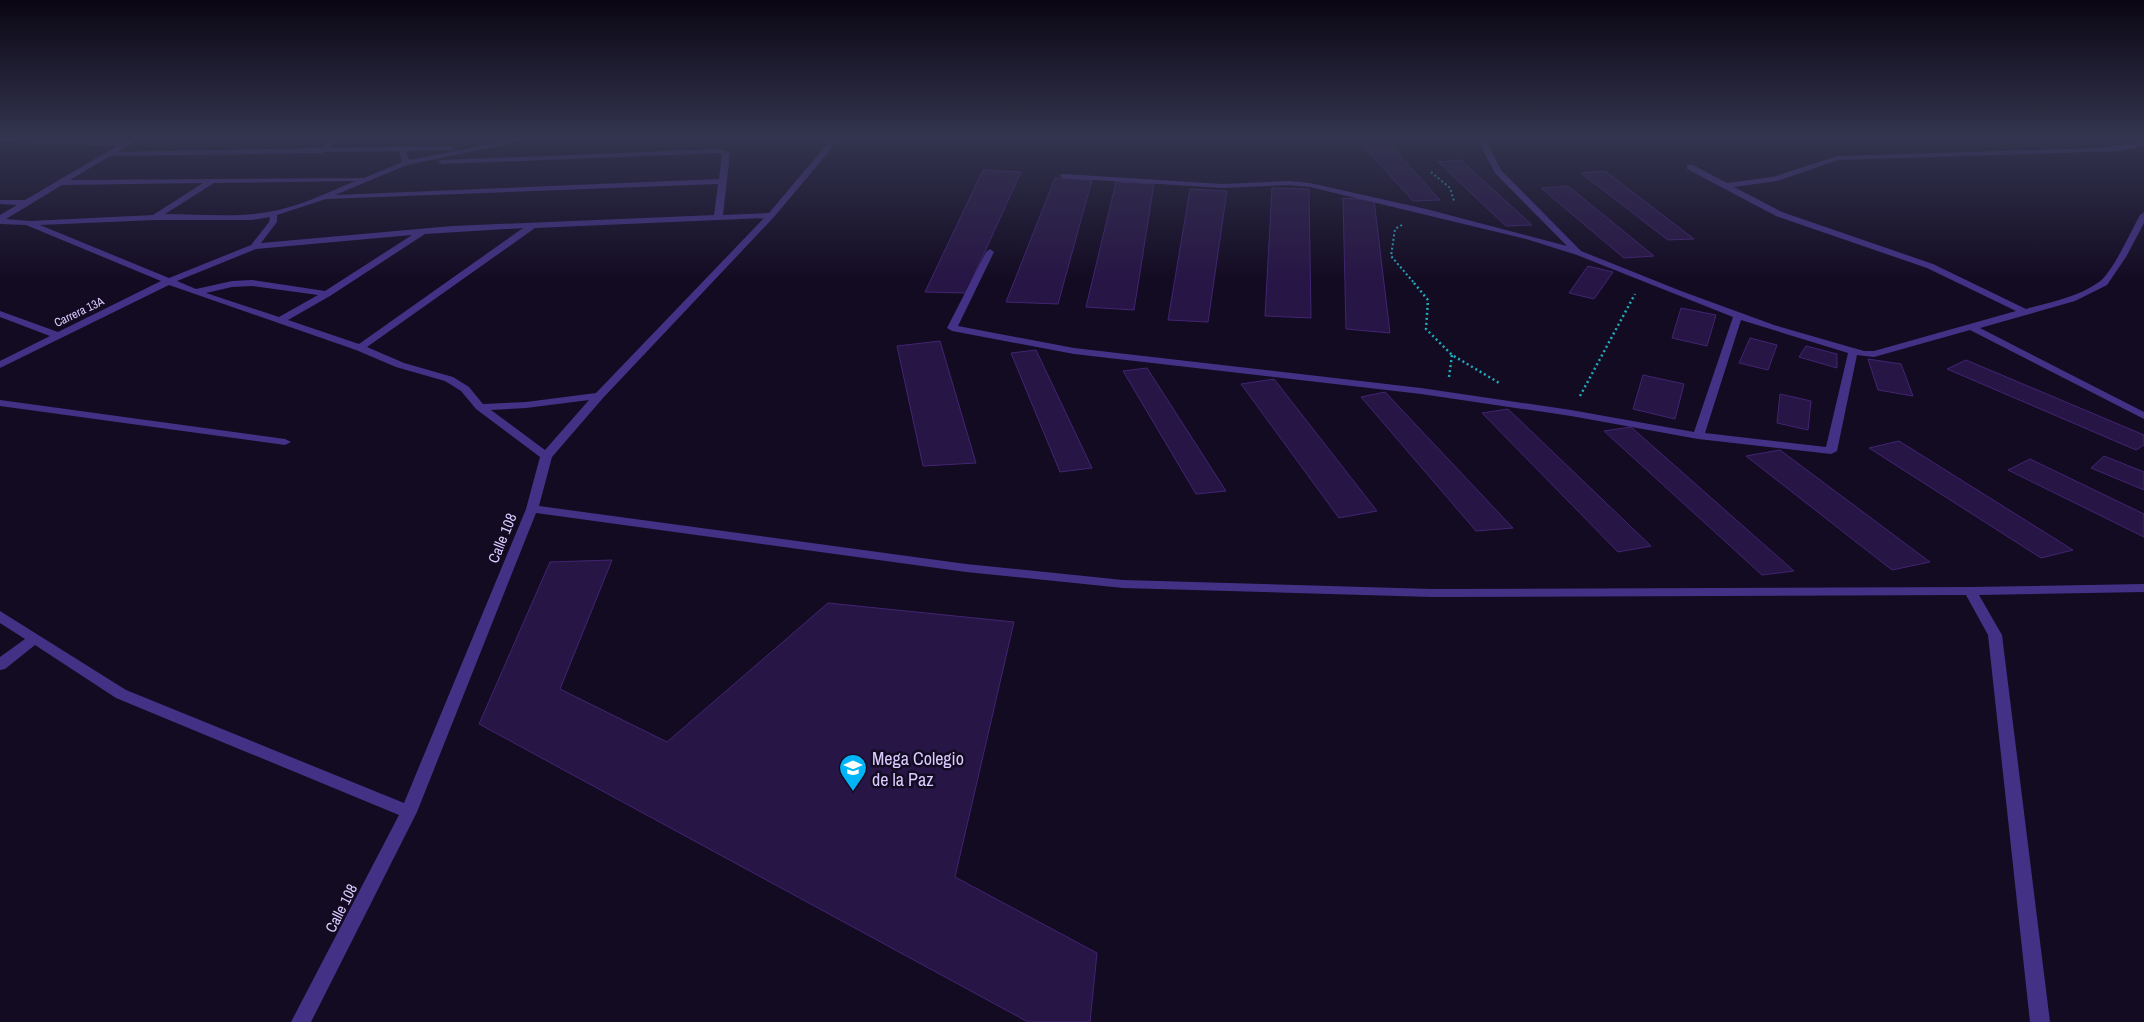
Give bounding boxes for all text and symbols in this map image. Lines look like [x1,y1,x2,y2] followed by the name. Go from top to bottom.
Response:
[51,293,107,331] street label: Carrera 13A
[483,510,522,566] street label: Calle 108
[872,746,964,792] place label: Mega Colegio de la Paz
[838,753,868,792] school or university icon: Mega Colegio de la Paz
[320,880,362,936] street label: Calle 108

